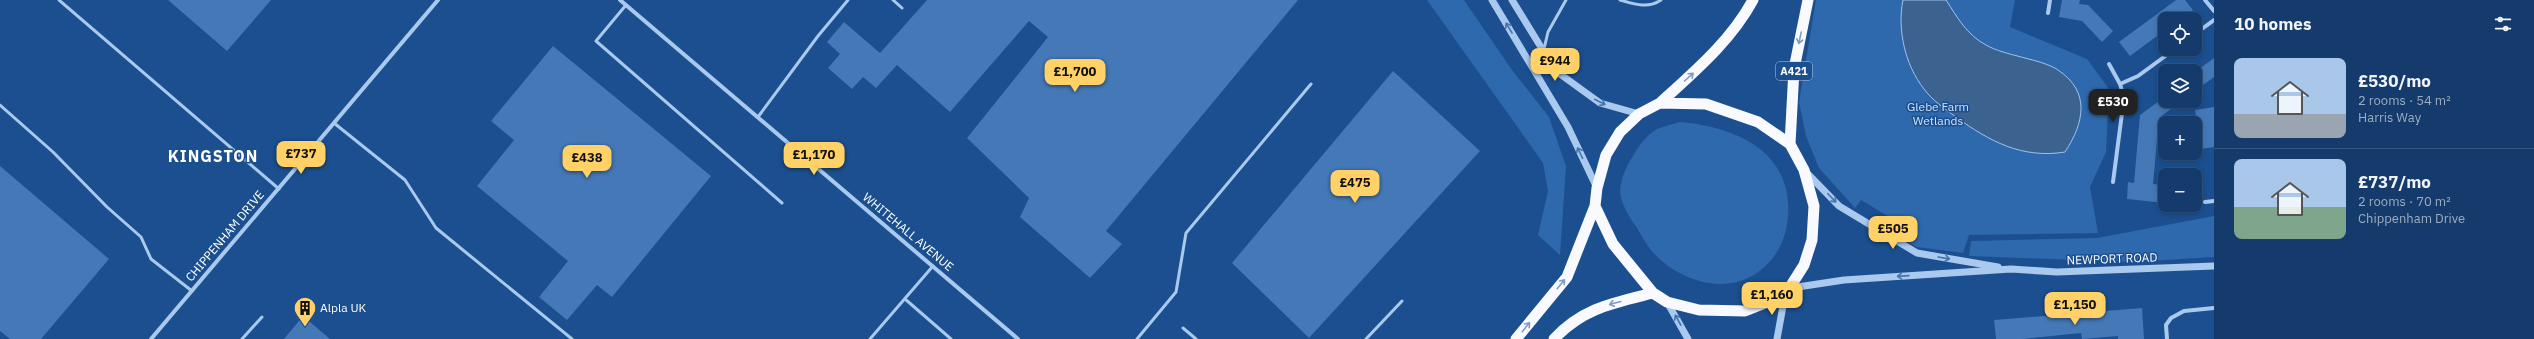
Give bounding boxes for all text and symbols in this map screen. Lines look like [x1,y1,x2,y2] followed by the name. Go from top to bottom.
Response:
[2158,12,2202,212] map controls
[2158,12,2202,56] button: locate
[2234,13,2311,35] text: 10 homes
[2492,13,2514,35] icon: filters
[1504,22,1512,34] one-way arrow
[1796,31,1804,44] one-way arrow
[1531,48,1579,82] pin: £944
[1540,52,1570,69] text: £944
[1042,59,1108,93] pin: £1,700
[1776,62,1812,80] road number: A421
[1054,63,1096,80] text: £1,700
[2158,64,2202,108] button: layers
[2358,70,2431,92] text: £530/mo
[1683,72,1694,81] one-way arrow
[2266,74,2314,122] icon: home
[2089,89,2137,123] pin: £530
[2358,92,2451,109] text: 2 rooms · 54 m²
[2098,93,2128,110] text: £530
[1593,99,1605,106] one-way arrow
[1907,99,1969,128] park label: Glebe Farm Wetlands
[2358,109,2421,126] text: Harris Way
[2158,116,2202,160] button: +
[277,141,325,175] pin: £737
[781,142,847,176] pin: £1,170
[286,145,316,162] text: £737
[563,145,611,179] pin: £438
[168,146,258,166] district label: KINGSTON
[793,146,835,163] text: £1,170
[1576,147,1583,159] one-way arrow
[572,149,602,166] text: £438
[2158,168,2202,212] button: −
[1331,170,1379,204] pin: £475
[2358,171,2431,193] text: £737/mo
[1340,174,1370,191] text: £475
[2266,175,2314,223] icon: home
[182,187,267,284] street label: CHIPPENHAM DRIVE
[860,189,957,274] street label: WHITEHALL AVENUE
[1827,193,1836,203] one-way arrow
[2358,193,2451,210] text: 2 rooms · 70 m²
[2358,210,2465,227] text: Chippenham Drive
[1869,216,1917,250] pin: £505
[1878,220,1908,237] text: £505
[2066,249,2158,268] street label: NEWPORT ROAD
[1938,254,1951,262] one-way arrow
[1897,273,1910,280] one-way arrow
[1557,279,1565,290] one-way arrow
[1739,282,1805,316] pin: £1,160
[1751,286,1793,303] text: £1,160
[2042,292,2108,326] pin: £1,150
[292,295,318,328] building icon: Alpla UK
[2054,296,2096,313] text: £1,150
[1609,299,1622,307] one-way arrow
[320,300,367,315] place label: Alpla UK
[1673,314,1681,326] one-way arrow
[1522,321,1531,332] one-way arrow

